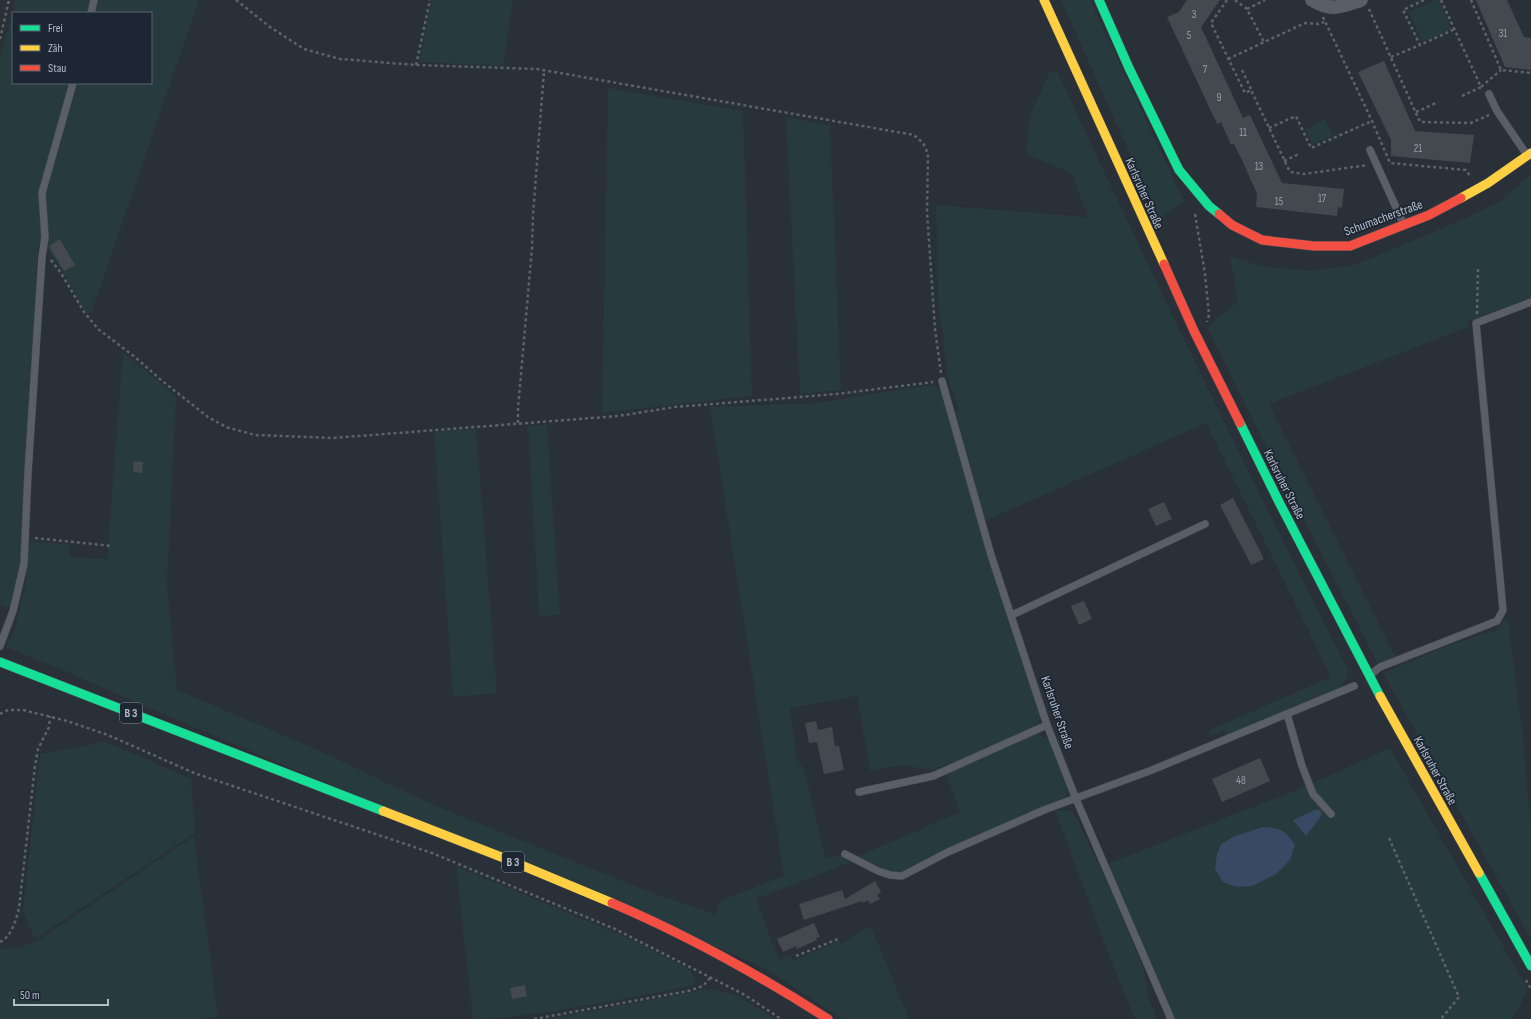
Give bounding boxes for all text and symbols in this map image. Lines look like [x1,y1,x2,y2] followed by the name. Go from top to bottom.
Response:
[1192,8,1197,21] house number: 3
[12,12,152,84] legend
[48,21,63,36] text: Frei
[1499,27,1507,40] house number: 31
[1187,29,1191,42] house number: 5
[48,41,63,56] text: Zäh
[48,61,66,76] text: Stau
[1203,63,1208,76] house number: 7
[1217,91,1222,104] house number: 9
[1239,126,1247,139] house number: 11
[1414,142,1422,155] house number: 21
[1121,155,1167,231] street label: Karlsruher Straße
[1255,160,1264,173] house number: 13
[1318,192,1327,205] house number: 17
[1275,195,1283,208] house number: 15
[1342,196,1425,240] street label: Schumacherstraße
[1260,447,1309,522] street label: Karlsruher Straße
[1037,674,1077,751] street label: Karlsruher Straße
[120,703,142,723] road number: B 3
[1410,733,1461,808] street label: Karlsruher Straße
[1236,774,1246,787] house number: 48
[502,852,524,872] road number: B 3
[14,981,108,1007] scale bar
[20,988,40,1003] text: 50 m

